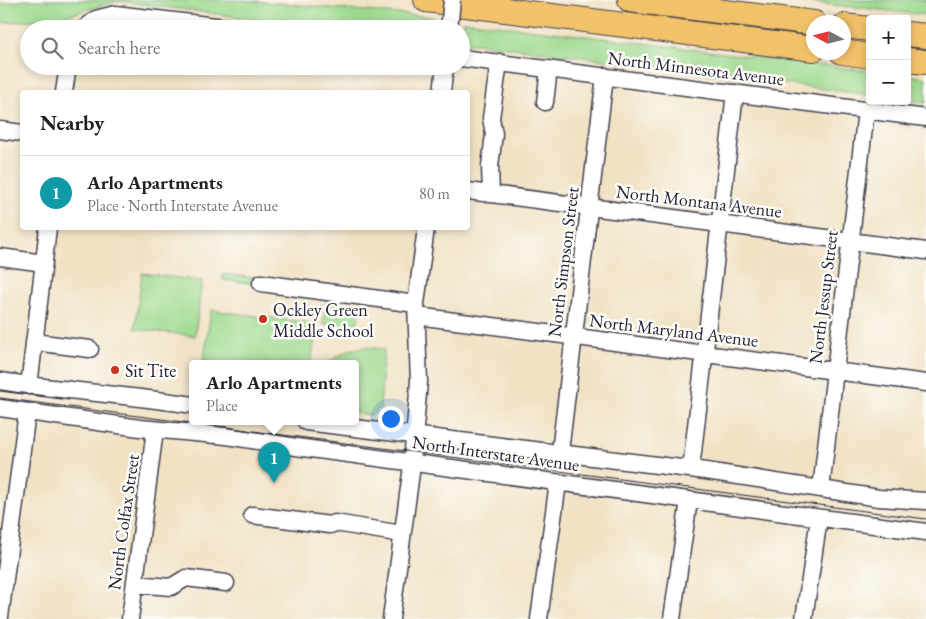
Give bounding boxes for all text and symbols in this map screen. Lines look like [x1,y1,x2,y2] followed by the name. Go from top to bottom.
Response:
[806,15,851,60] north arrow
[866,15,911,105] map controls
[866,15,911,60] button: +
[20,20,470,75] search box
[38,34,66,62] icon: search
[78,35,160,60] text: Search here
[607,46,785,90] street label: North Minnesota Avenue
[866,60,911,105] button: −
[40,109,104,136] text: Nearby
[87,170,223,195] text: Arlo Apartments
[615,179,783,223] street label: North Montana Avenue
[52,183,60,204] text: 1
[419,183,450,204] text: 80 m
[542,185,584,338] street label: North Simpson Street
[87,195,278,216] text: Place · North Interstate Avenue
[803,229,843,365] street label: North Jessup Street
[273,298,374,342] place label: Ockley Green Middle School
[588,308,760,352] street label: North Maryland Avenue
[257,313,269,325] marker: Ockley Green Middle School
[125,359,176,382] place label: Sit Tite
[189,360,359,425] popup
[109,364,121,376] marker: Sit Tite
[206,370,342,395] text: Arlo Apartments
[206,395,238,416] text: Place
[378,406,404,432] your location
[411,430,581,476] street label: North Interstate Avenue
[258,442,290,483] pin: 1
[102,452,144,591] street label: North Colfax Street

